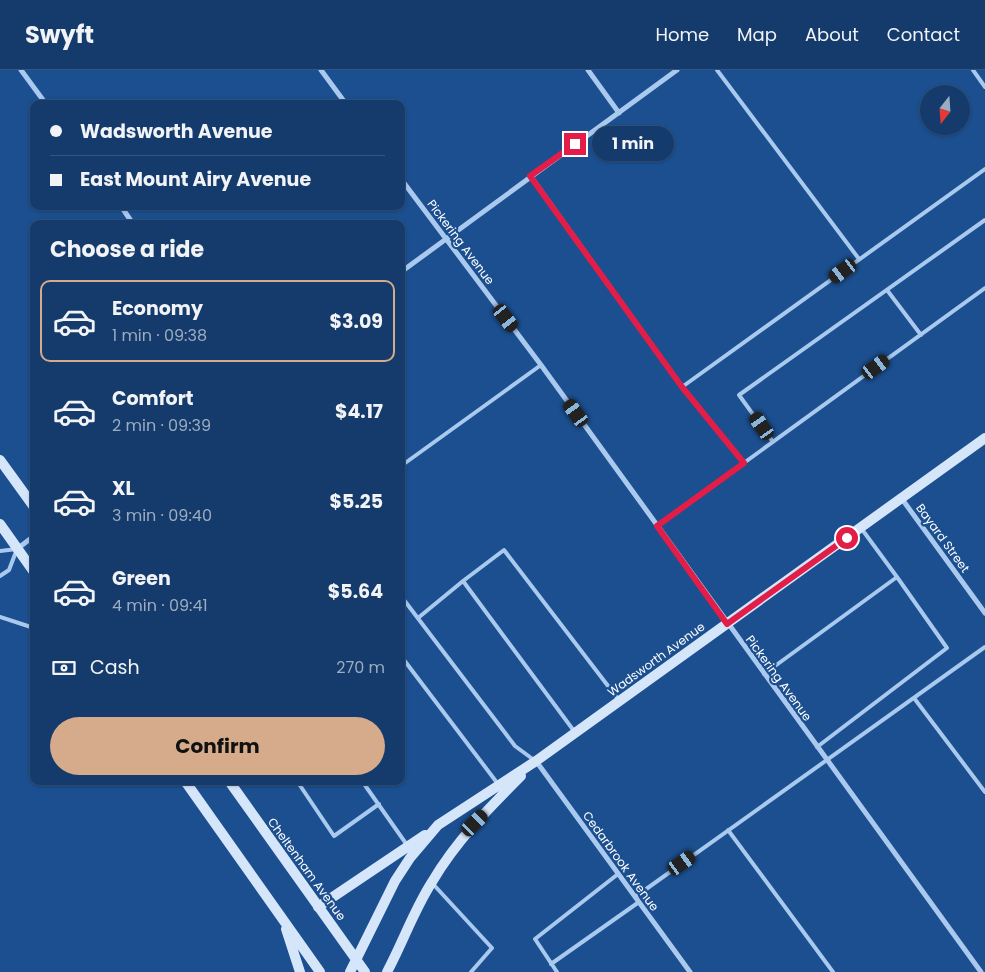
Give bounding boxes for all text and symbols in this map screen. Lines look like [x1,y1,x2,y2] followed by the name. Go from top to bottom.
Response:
[25,18,94,51] text: Swyft
[655,22,709,47] text: Home
[737,22,777,47] text: Map
[805,22,859,47] text: About
[887,22,960,47] text: Contact
[920,85,970,135] north arrow
[920,85,970,135] map controls
[80,118,273,145] text: Wadsworth Avenue
[592,126,675,162] callout: 1 min
[612,132,654,155] text: 1 min
[564,133,586,155] route end
[80,166,311,193] text: East Mount Airy Avenue
[423,196,499,288] street label: Pickering Avenue
[50,234,204,265] text: Choose a ride
[826,256,859,286] car
[112,295,203,322] text: Economy
[52,299,97,344] icon: car
[490,302,521,334] car
[330,308,383,335] text: $3.09
[112,324,207,347] text: 1 min · 09:38
[859,352,892,382] car
[112,385,194,412] text: Comfort
[52,389,97,434] icon: car
[561,396,590,430] car
[335,398,383,425] text: $4.17
[747,409,776,443] car
[112,414,211,437] text: 2 min · 09:39
[112,475,135,502] text: XL
[52,479,97,524] icon: car
[330,488,383,515] text: $5.25
[912,500,974,576] street label: Bayard Street
[112,504,212,527] text: 3 min · 09:40
[836,527,858,549] route start
[112,565,171,592] text: Green
[52,569,97,614] icon: car
[328,578,383,605] text: $5.64
[112,594,208,617] text: 4 min · 09:41
[604,618,708,700] street label: Wadsworth Avenue
[742,632,816,724] street label: Pickering Avenue
[50,654,78,682] icon: cash
[90,654,140,681] text: Cash
[336,656,385,679] text: 270 m
[50,717,385,775] button: Confirm
[459,807,490,839] car
[579,808,663,914] street label: Cedarbrook Avenue
[264,814,350,924] street label: Cheltenham Avenue
[665,848,698,878] car

